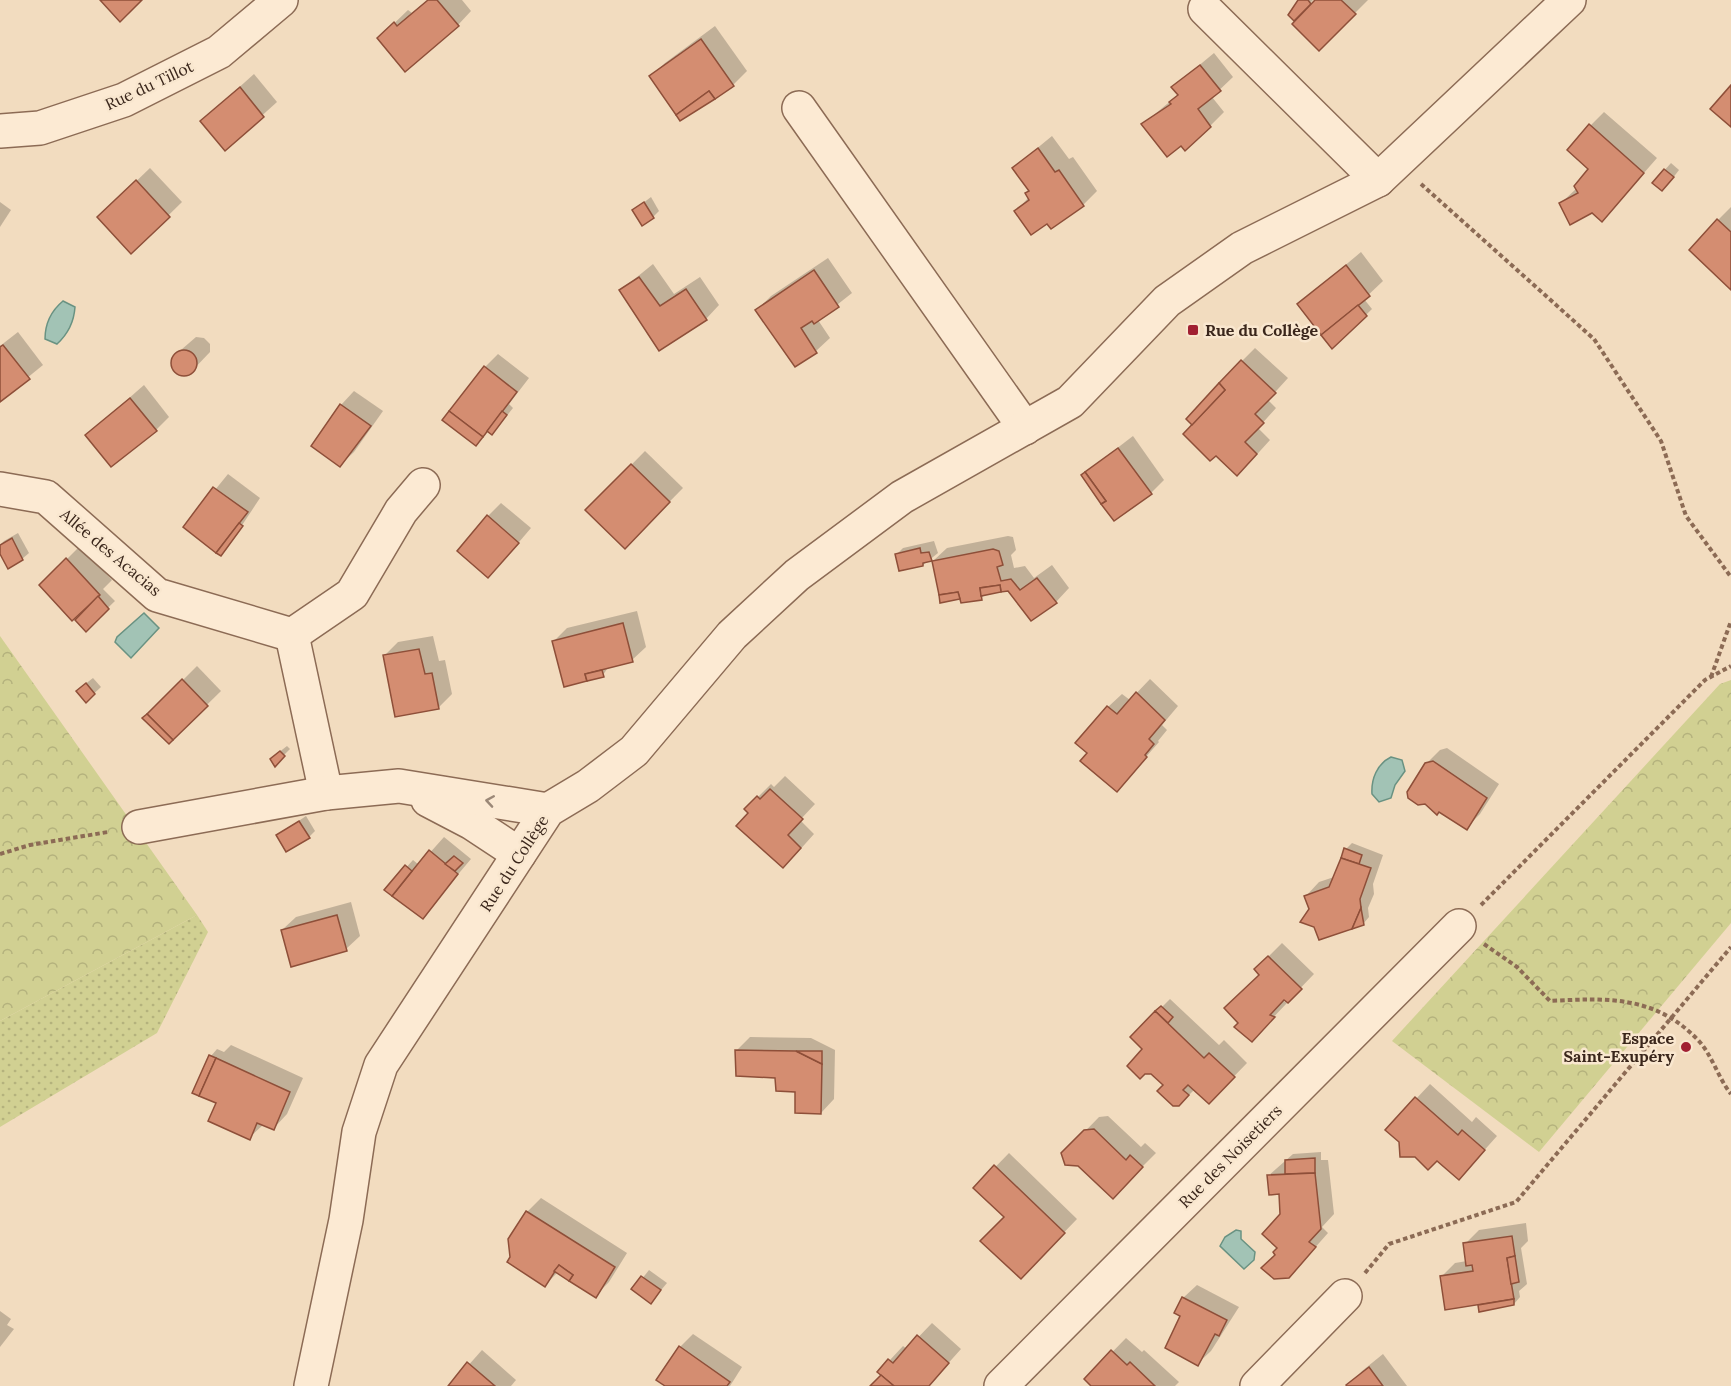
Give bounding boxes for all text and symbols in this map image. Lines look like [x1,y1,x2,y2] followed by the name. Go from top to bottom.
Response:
[102,56,197,114] street label: Rue du Tillot
[1205,320,1319,340] place label: Rue du Collège
[1186,323,1200,337] marker: Rue du Collège
[56,503,165,600] street label: Allée des Acacias
[485,795,494,807] one-way arrow
[475,811,553,915] street label: Rue du Collège
[1563,1028,1674,1066] place label: Espace Saint-Exupéry
[1679,1040,1693,1054] marker: Espace Saint-Exupéry
[1174,1100,1286,1212] street label: Rue des Noisetiers

